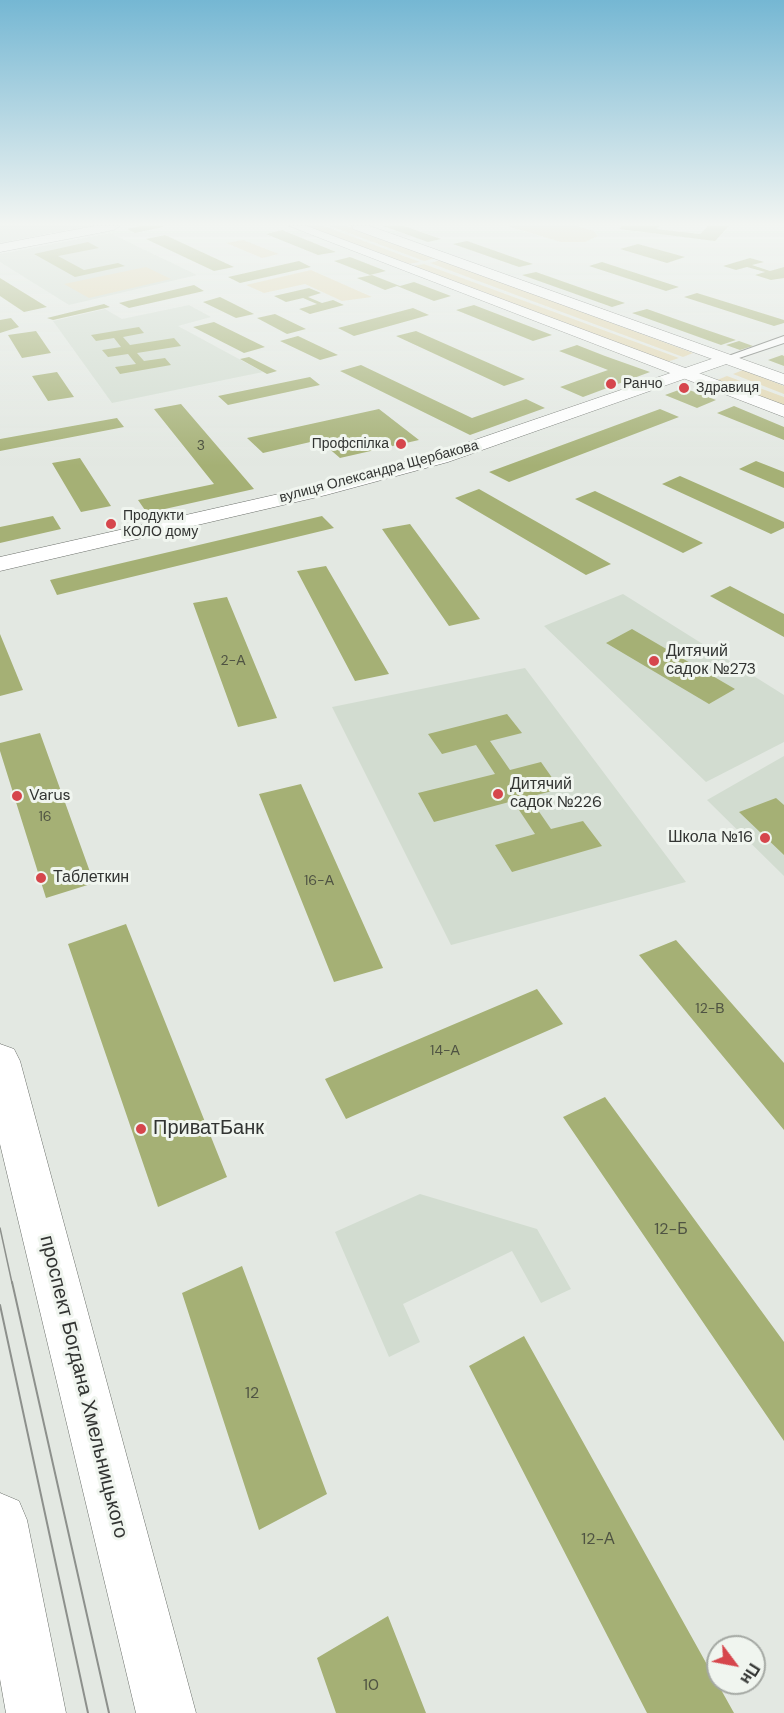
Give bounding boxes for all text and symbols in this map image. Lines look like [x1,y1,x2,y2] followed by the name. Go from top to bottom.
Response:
[623,376,662,392] place label: Ранчо
[604,377,618,391] marker: Ранчо
[696,380,759,396] place label: Здравиця
[677,381,691,395] marker: Здравиця
[312,436,389,452] place label: Профспілка
[278,437,480,507] street label: вулиця Олександра Щербакова
[394,437,408,451] marker: Профспілка
[197,438,205,454] house number: 3
[123,508,198,540] place label: Продукти КОЛО дому
[104,517,118,531] marker: Продукти КОЛО дому
[666,642,756,680] place label: Дитячий садок №273
[221,653,245,669] house number: 2-А
[647,654,661,668] marker: Дитячий садок №273
[510,775,602,813] place label: Дитячий садок №226
[29,786,71,806] place label: Varus
[491,787,505,801] marker: Дитячий садок №226
[10,789,24,803] marker: Varus
[38,809,52,825] house number: 16
[668,828,753,848] place label: Школа №16
[758,831,772,845] marker: Школа №16
[53,868,129,888] place label: Таблеткин
[34,871,48,885] marker: Таблеткин
[304,873,334,889] house number: 16-А
[695,1001,725,1017] house number: 12-В
[430,1043,460,1059] house number: 14-А
[153,1117,264,1141] place label: ПриватБанк
[134,1122,148,1136] marker: ПриватБанк
[654,1220,688,1240] house number: 12-Б
[34,1233,132,1541] street label: проспект Богдана Хмельницького
[245,1384,259,1404] house number: 12
[581,1530,615,1550] house number: 12-А
[706,1635,766,1695] north arrow
[735,1659,765,1688] text: Пн
[363,1676,379,1696] house number: 10

